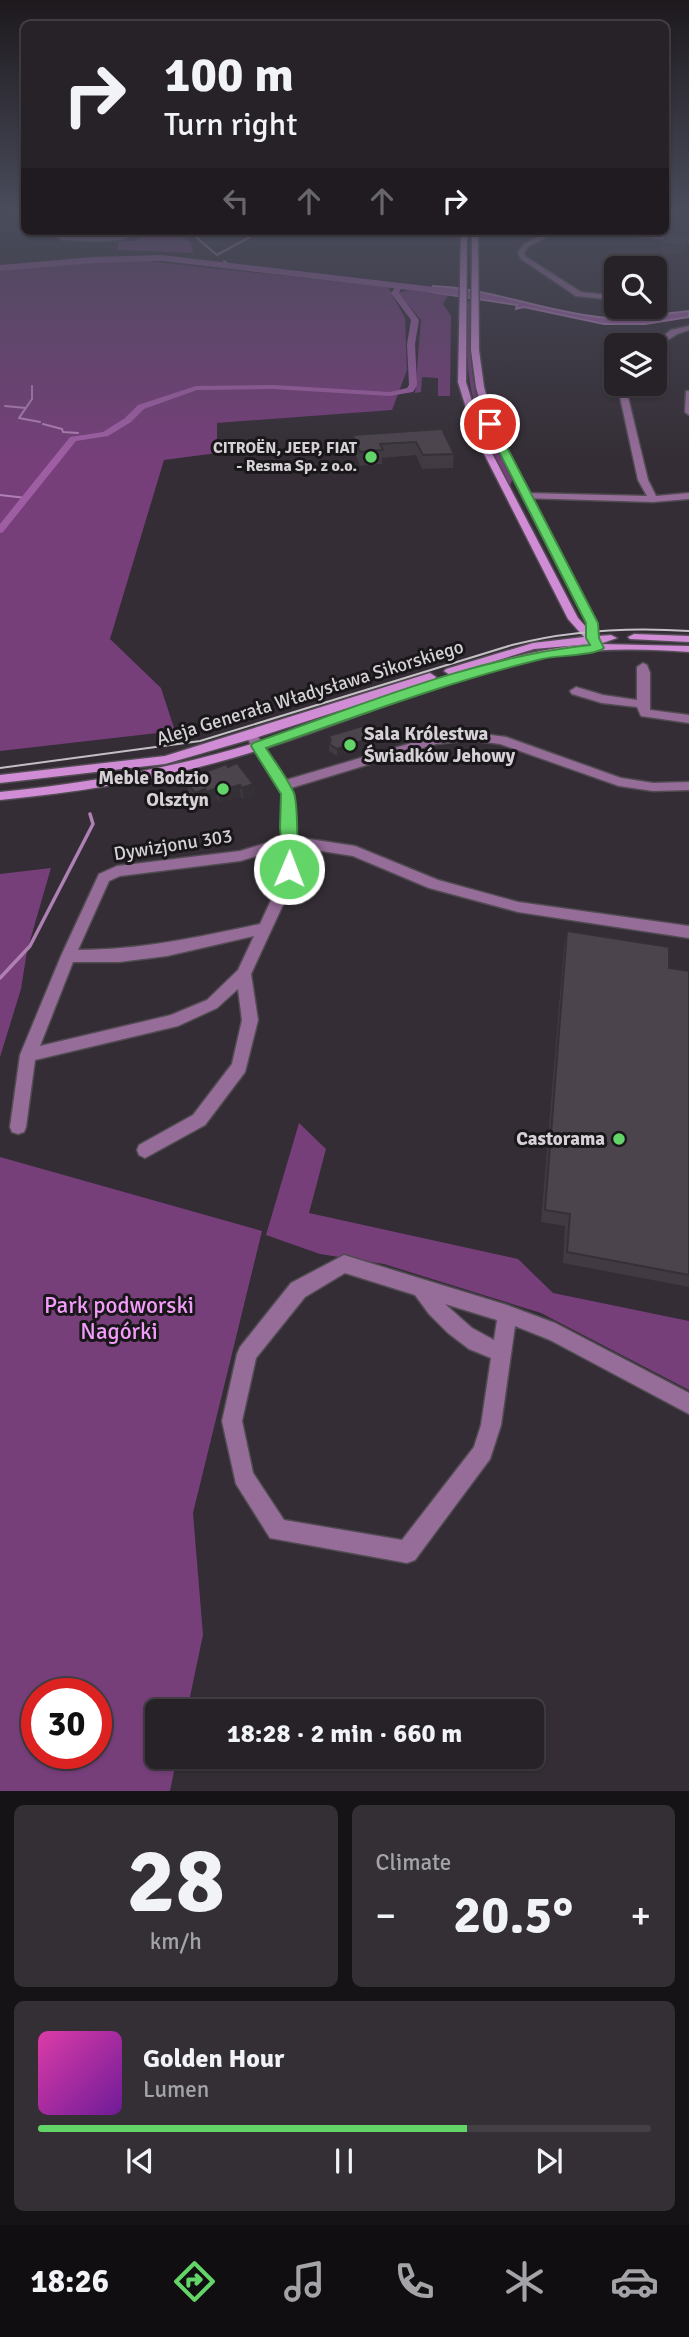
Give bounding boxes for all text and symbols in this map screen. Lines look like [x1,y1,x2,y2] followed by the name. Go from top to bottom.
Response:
[164,45,294,105] text: 100 m
[49,49,140,140] icon: right
[164,105,297,144] text: Turn right
[217,182,255,220] icon: left
[290,182,328,220] icon: ahead
[363,182,401,220] icon: ahead
[436,182,474,220] icon: right
[604,256,667,396] map controls
[604,256,667,319] button: search
[604,333,667,396] button: layers
[460,394,520,454] pin
[471,405,509,443] icon: arrive
[213,438,358,476] place label: CITROËN, JEEP, FIAT - Resma Sp. z o.o.
[363,449,379,465] marker: CITROËN, JEEP, FIAT - Resma Sp. z o.o.
[153,635,467,751] street label: Aleja Generała Władysława Sikorskiego
[364,722,516,768] place label: Sala Królestwa Świadków Jehowy
[342,737,358,753] marker: Sala Królestwa Świadków Jehowy
[98,766,209,812] place label: Meble Bodzio Olsztyn
[215,781,231,797] marker: Meble Bodzio Olsztyn
[112,824,234,866] street label: Dywizjonu 303
[252,832,326,906] position arrow
[516,1127,605,1151] place label: Castorama
[611,1131,627,1147] marker: Castorama
[44,1291,194,1346] park label: Park podworski Nagórki
[21,1678,112,1769] speed limit sign: 30
[227,1718,462,1750] text: 18:28 · 2 min · 660 m
[127,1825,225,1938] text: 28
[376,1848,451,1877] text: Climate
[453,1883,573,1947] text: 20.5°
[376,1892,396,1939] text: −
[630,1892,651,1939] text: +
[150,1927,202,1956] text: km/h
[143,2043,284,2075] text: Golden Hour
[143,2075,209,2104] text: Lumen
[121,2142,159,2180] icon: previous
[325,2142,363,2180] icon: pause
[530,2142,568,2180] icon: next
[170,2257,219,2306] icon: directions
[280,2257,329,2306] icon: music
[390,2257,439,2306] icon: phone
[500,2257,549,2306] icon: climate
[610,2257,659,2306] icon: car
[30,2262,109,2301] text: 18:26

